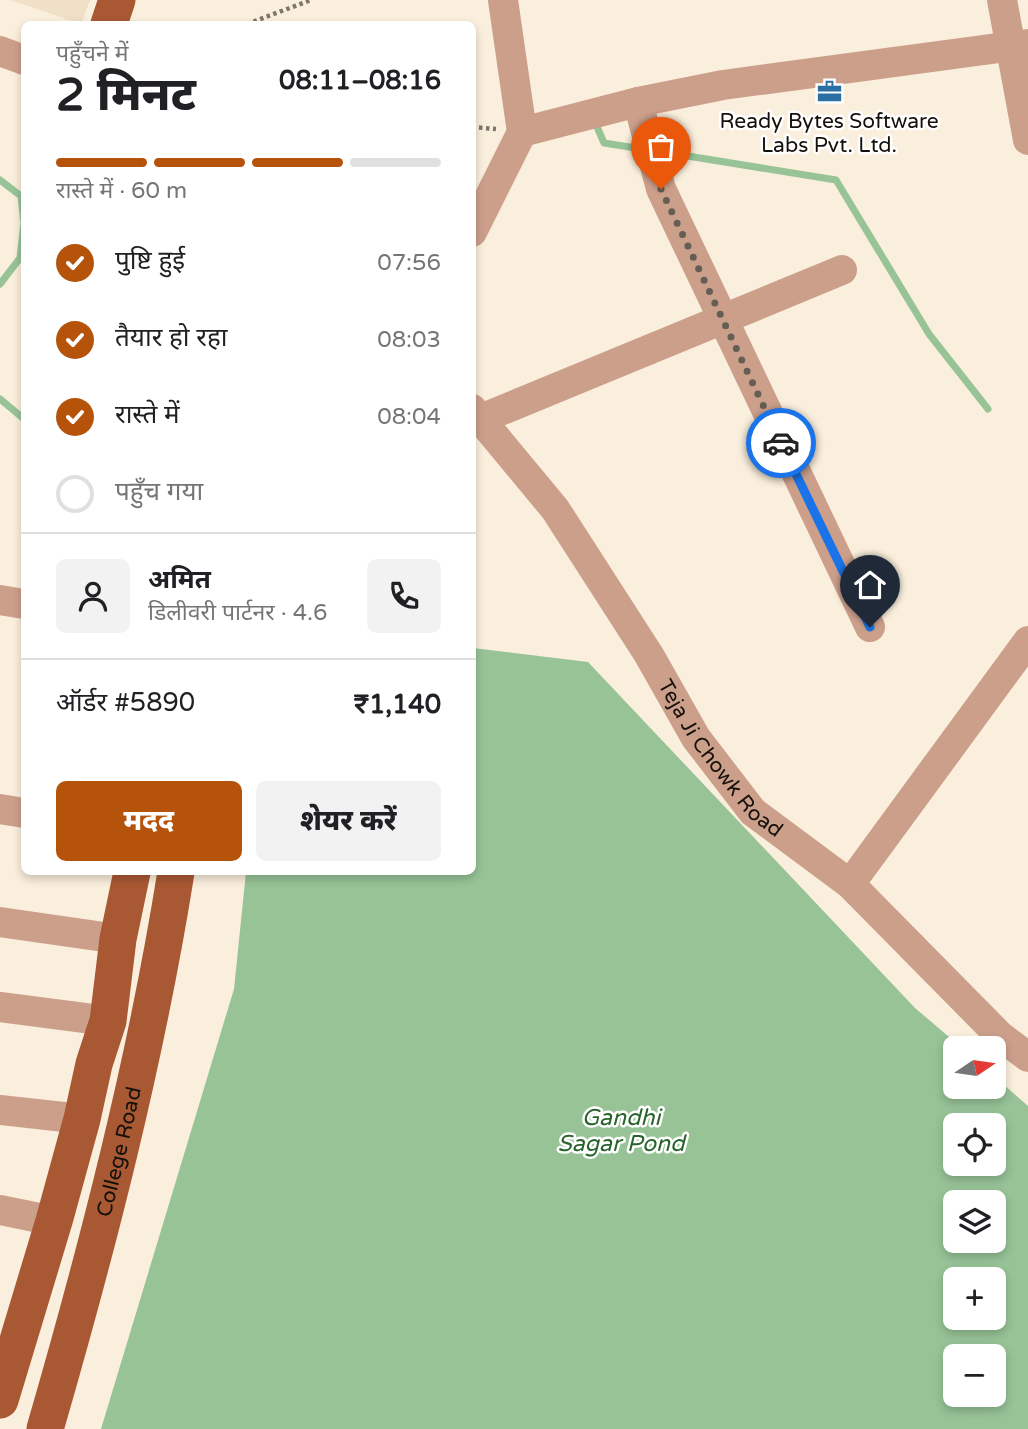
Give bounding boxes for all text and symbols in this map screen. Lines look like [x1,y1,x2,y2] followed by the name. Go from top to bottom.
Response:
[56,40,128,68] text: पहुँचने में
[279,65,441,96] text: 08:11–08:16
[56,68,196,123] text: 2 मिनट
[815,78,843,106] office icon: Ready Bytes Software Labs Pvt. Ltd.
[719,109,939,158] place label: Ready Bytes Software Labs Pvt. Ltd.
[631,117,691,189] pin
[642,128,680,166] icon: bag
[56,177,187,205] text: रास्ते में · 60 m
[56,244,94,282] icon: check
[115,245,185,276] text: पुष्टि हुई
[377,249,441,277] text: 07:56
[56,321,94,359] icon: check
[115,322,228,353] text: तैयार हो रहा
[377,326,441,354] text: 08:03
[56,398,94,436] icon: check
[115,399,180,430] text: रास्ते में
[377,403,441,431] text: 08:04
[746,408,816,478] courier
[762,424,800,462] icon: car
[115,476,203,507] text: पहुँच गया
[840,555,900,627] pin
[56,559,130,633] button: person
[367,559,441,633] button: phone
[148,564,211,595] text: अमित
[851,566,889,604] icon: home
[148,599,328,627] text: डिलीवरी पार्टनर · 4.6
[653,675,788,842] street label: Teja Ji Chowk Road
[56,687,195,718] text: ऑर्डर #5890
[354,689,441,720] text: ₹1,140
[56,781,242,861] button: मदद
[256,781,441,861] button: शेयर करें
[943,1036,1006,1099] north arrow
[943,1036,1006,1407] map controls
[91,1084,147,1219] street label: College Road
[558,1104,687,1158] water label: Gandhi Sagar Pond
[943,1113,1006,1176] button: locate
[943,1190,1006,1253] button: layers
[943,1267,1006,1330] button: +
[943,1344,1006,1407] button: −

